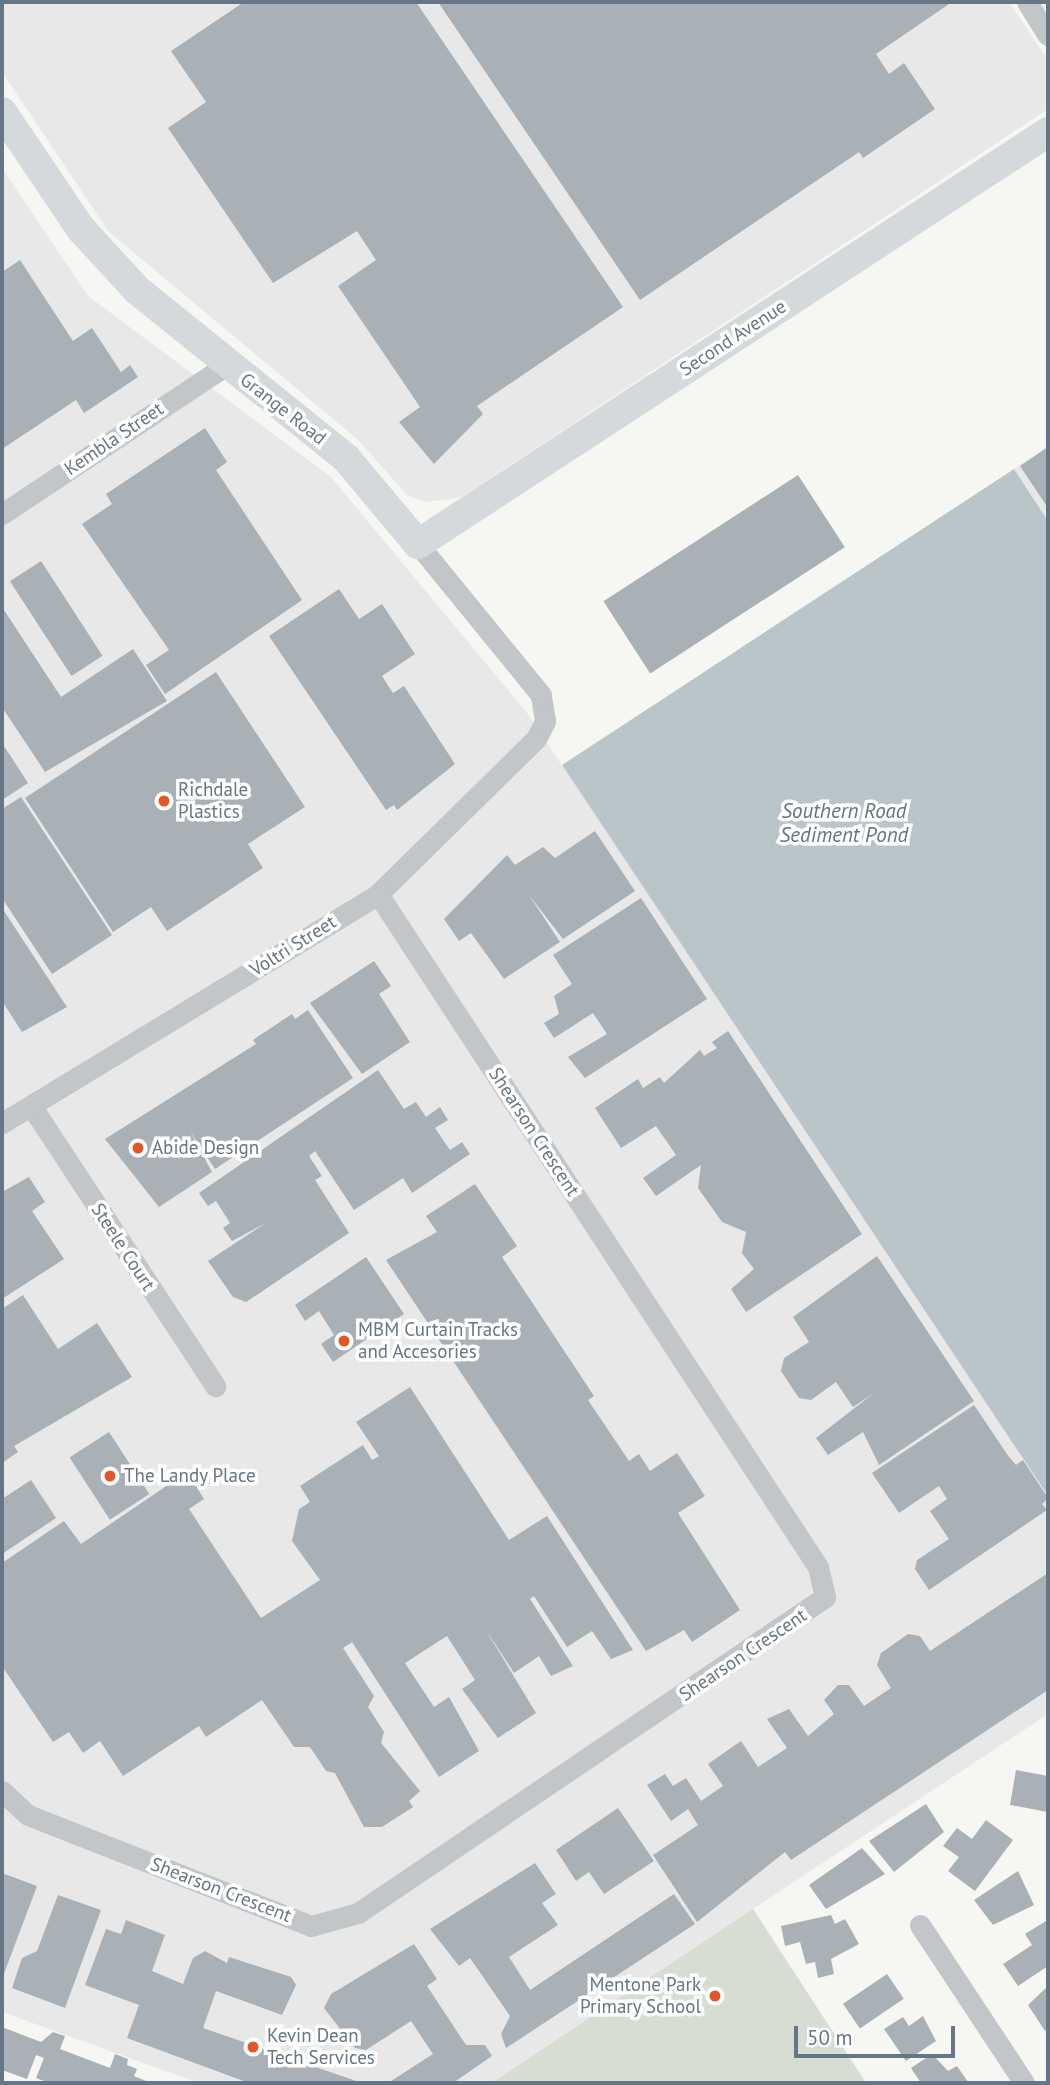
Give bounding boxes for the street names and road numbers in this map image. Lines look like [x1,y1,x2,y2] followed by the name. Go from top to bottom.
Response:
[675,295,791,381] street label: Second Avenue
[235,368,331,450] street label: Grange Road
[60,398,168,480] street label: Kembla Street
[246,911,340,981] street label: Voltri Street
[484,1063,584,1201] street label: Shearson Crescent
[86,1199,160,1295] street label: Steele Court
[675,1604,811,1706] street label: Shearson Crescent
[147,1853,295,1927] street label: Shearson Crescent

